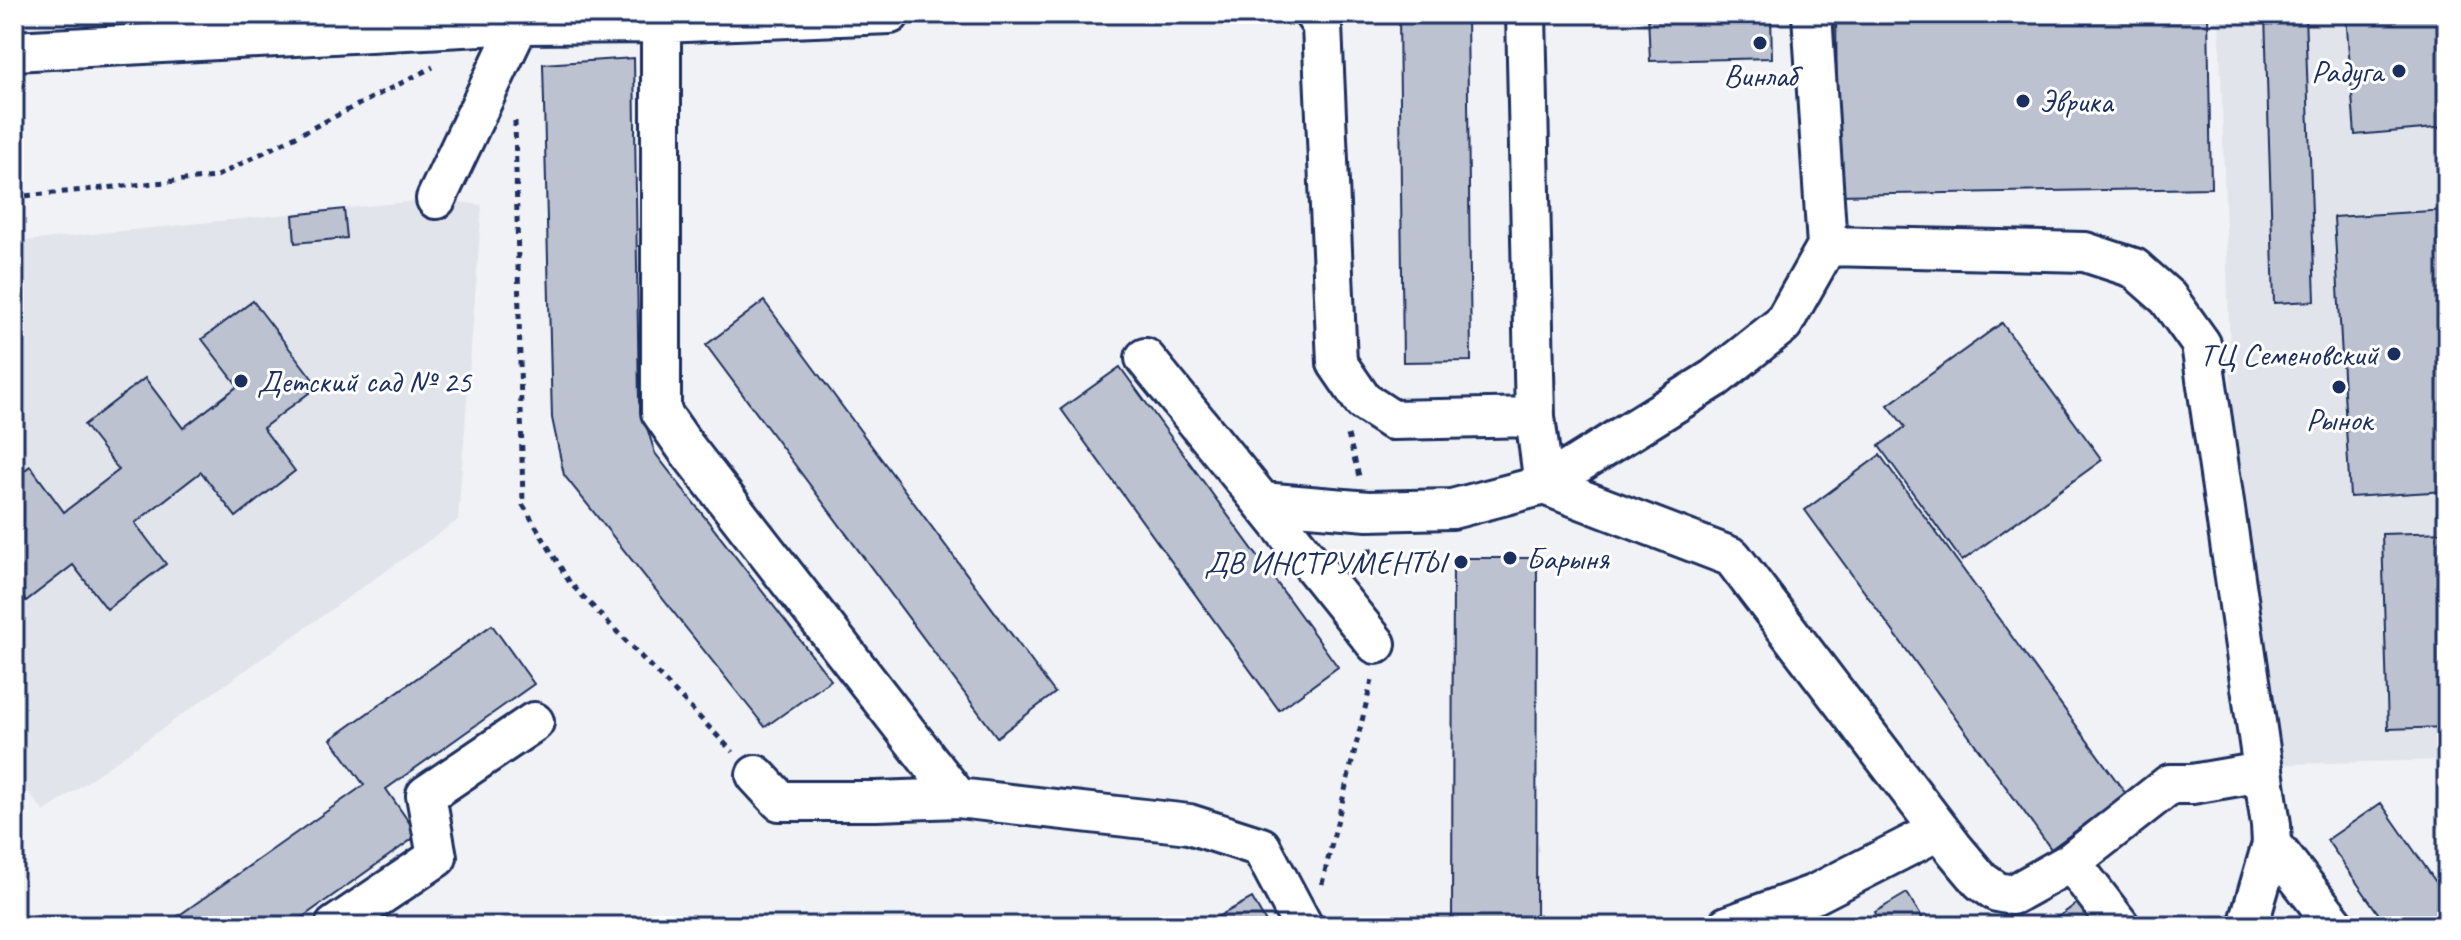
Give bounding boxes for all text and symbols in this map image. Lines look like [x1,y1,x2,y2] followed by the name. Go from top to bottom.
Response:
[1751,34,1769,52] marker: Винлаб
[2311,51,2386,92] place label: Радуга
[1723,55,1803,96] place label: Винлаб
[2390,62,2408,80] marker: Радуга
[2039,81,2115,122] place label: Эврика
[2014,92,2032,110] marker: Эврика
[2200,334,2380,375] place label: ТЦ Семеновский
[2385,345,2403,363] marker: ТЦ Семеновский
[257,361,473,402] place label: Детский сад № 25
[232,372,250,390] marker: Детский сад № 25
[2330,378,2348,396] marker: Рынок
[2306,399,2374,440] place label: Рынок
[1526,538,1610,579] place label: Барыня
[1204,542,1451,583] place label: ДВ ИНСТРУМЕНТЫ
[1501,549,1519,567] marker: Барыня
[1452,553,1470,571] marker: ДВ ИНСТРУМЕНТЫ

